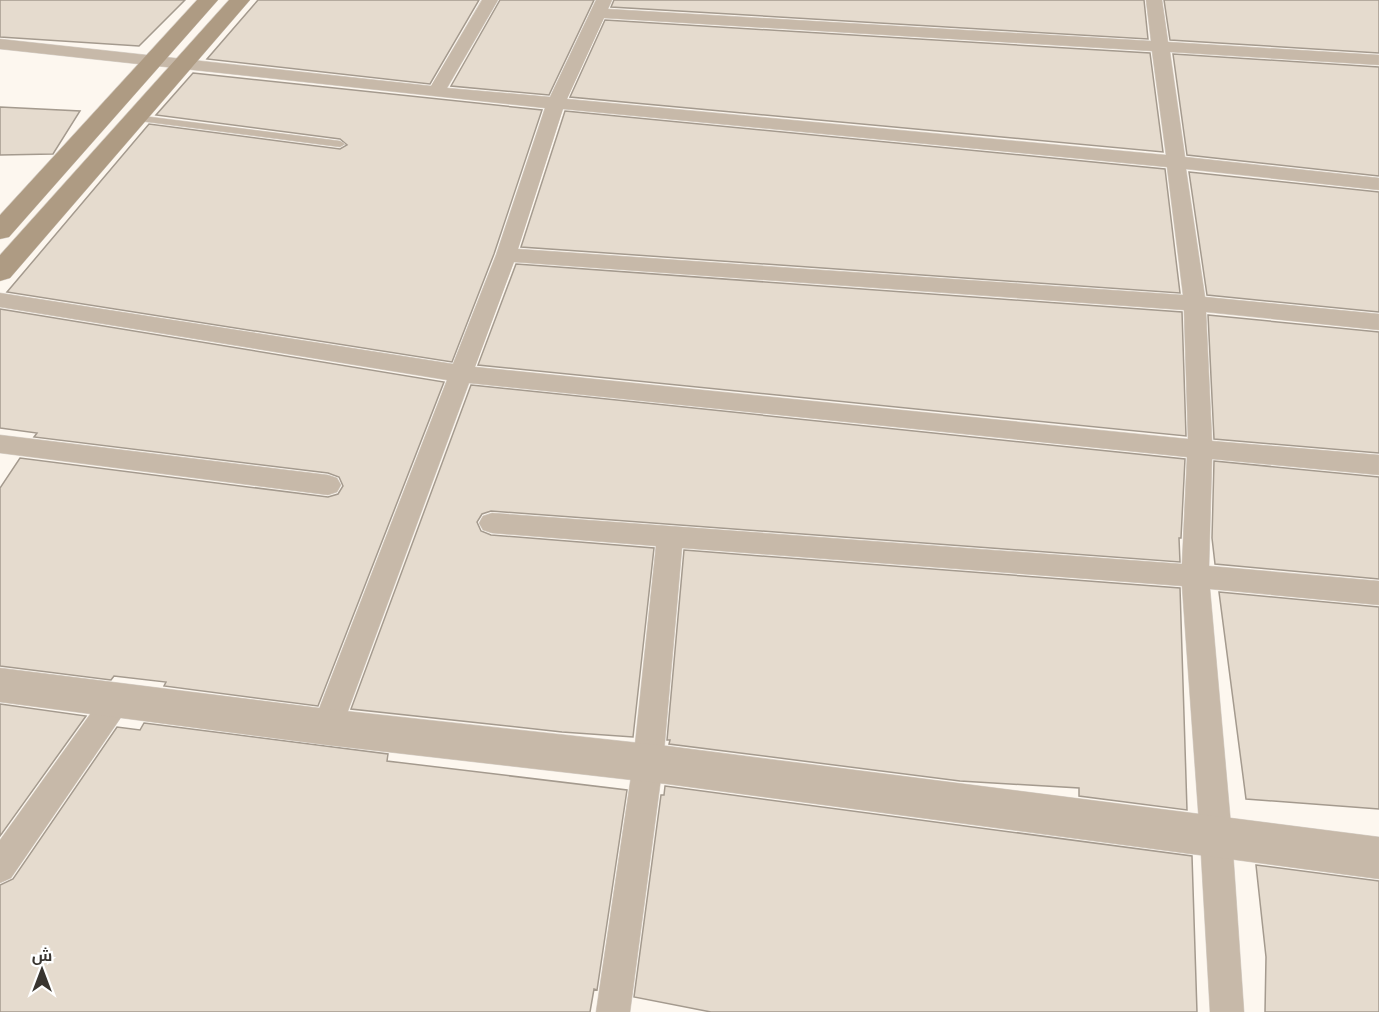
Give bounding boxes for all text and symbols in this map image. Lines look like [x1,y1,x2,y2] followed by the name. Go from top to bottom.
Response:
[12,940,72,1000] north arrow
[32,945,52,965] text: ش

